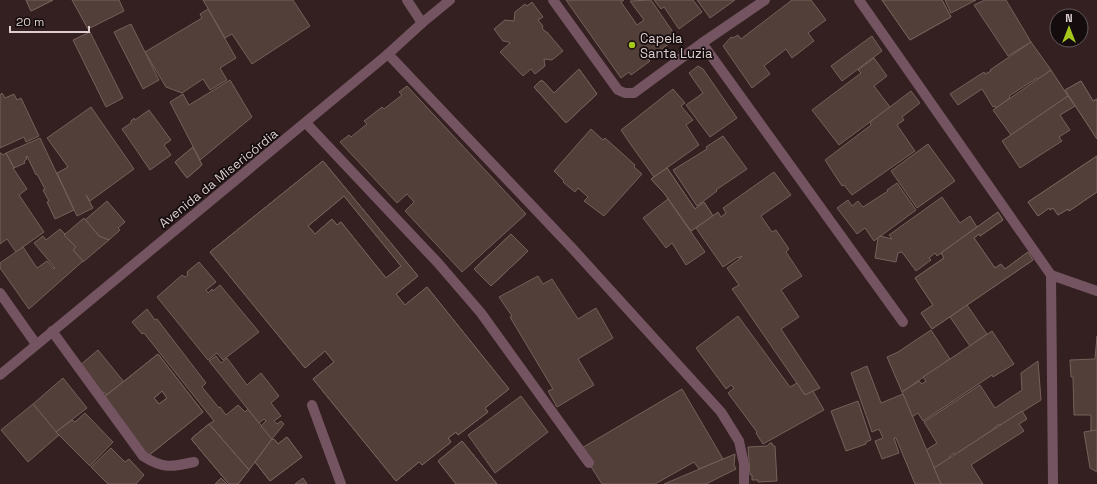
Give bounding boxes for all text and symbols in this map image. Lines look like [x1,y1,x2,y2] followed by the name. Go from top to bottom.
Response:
[10,8,89,34] scale bar
[1049,8,1089,48] north arrow
[1065,11,1073,25] text: N
[16,14,44,30] text: 20 m
[640,30,713,62] place label: Capela Santa Luzia
[627,40,637,50] marker: Capela Santa Luzia
[155,125,282,232] street label: Avenida da Misericórdia

